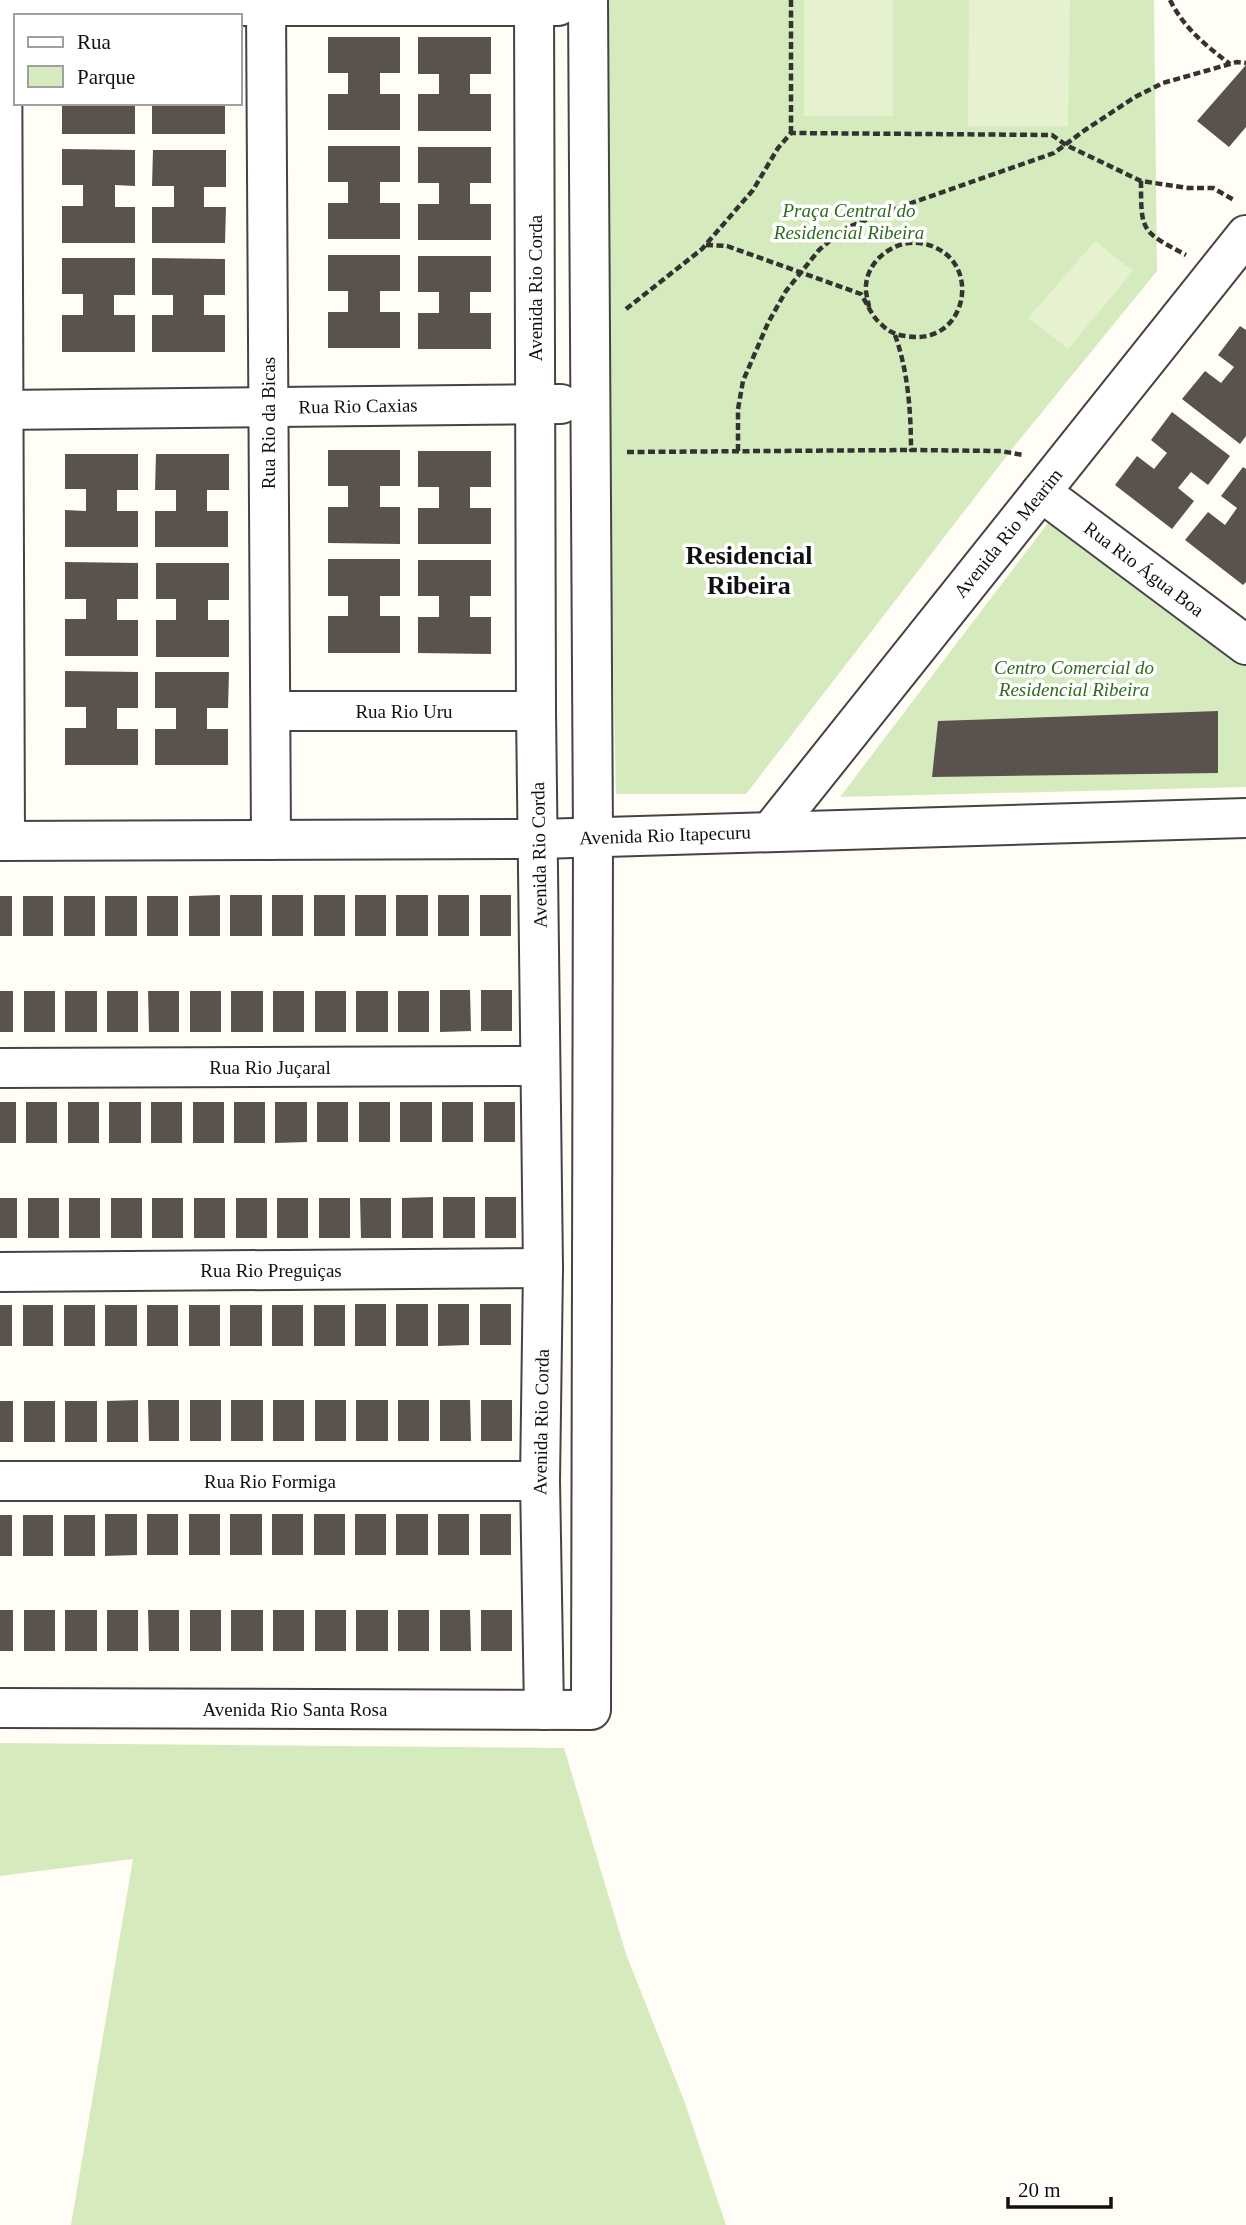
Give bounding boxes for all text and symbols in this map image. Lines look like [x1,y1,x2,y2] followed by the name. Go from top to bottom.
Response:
[14,14,242,105] legend
[77,30,112,54] text: Rua
[77,65,135,89] text: Parque
[773,200,924,243] park label: Praça Central do Residencial Ribeira
[525,214,546,361] street label: Avenida Rio Corda
[258,357,279,489] street label: Rua Rio da Bicas
[298,394,418,418] street label: Rua Rio Caxias
[949,464,1067,602] street label: Avenida Rio Mearim
[1080,517,1208,621] street label: Rua Rio Água Boa
[685,541,813,600] district label: Residencial Ribeira
[994,657,1154,700] park label: Centro Comercial do Residencial Ribeira
[355,701,453,722] street label: Rua Rio Uru
[527,781,551,928] street label: Avenida Rio Corda
[579,821,752,848] street label: Avenida Rio Itapecuru
[209,1057,331,1078] street label: Rua Rio Juçaral
[200,1260,342,1281] street label: Rua Rio Preguiças
[529,1348,553,1495] street label: Avenida Rio Corda
[204,1471,337,1492] street label: Rua Rio Formiga
[203,1699,388,1720] street label: Avenida Rio Santa Rosa
[1008,2166,1111,2210] scale bar
[1018,2178,1061,2202] text: 20 m

